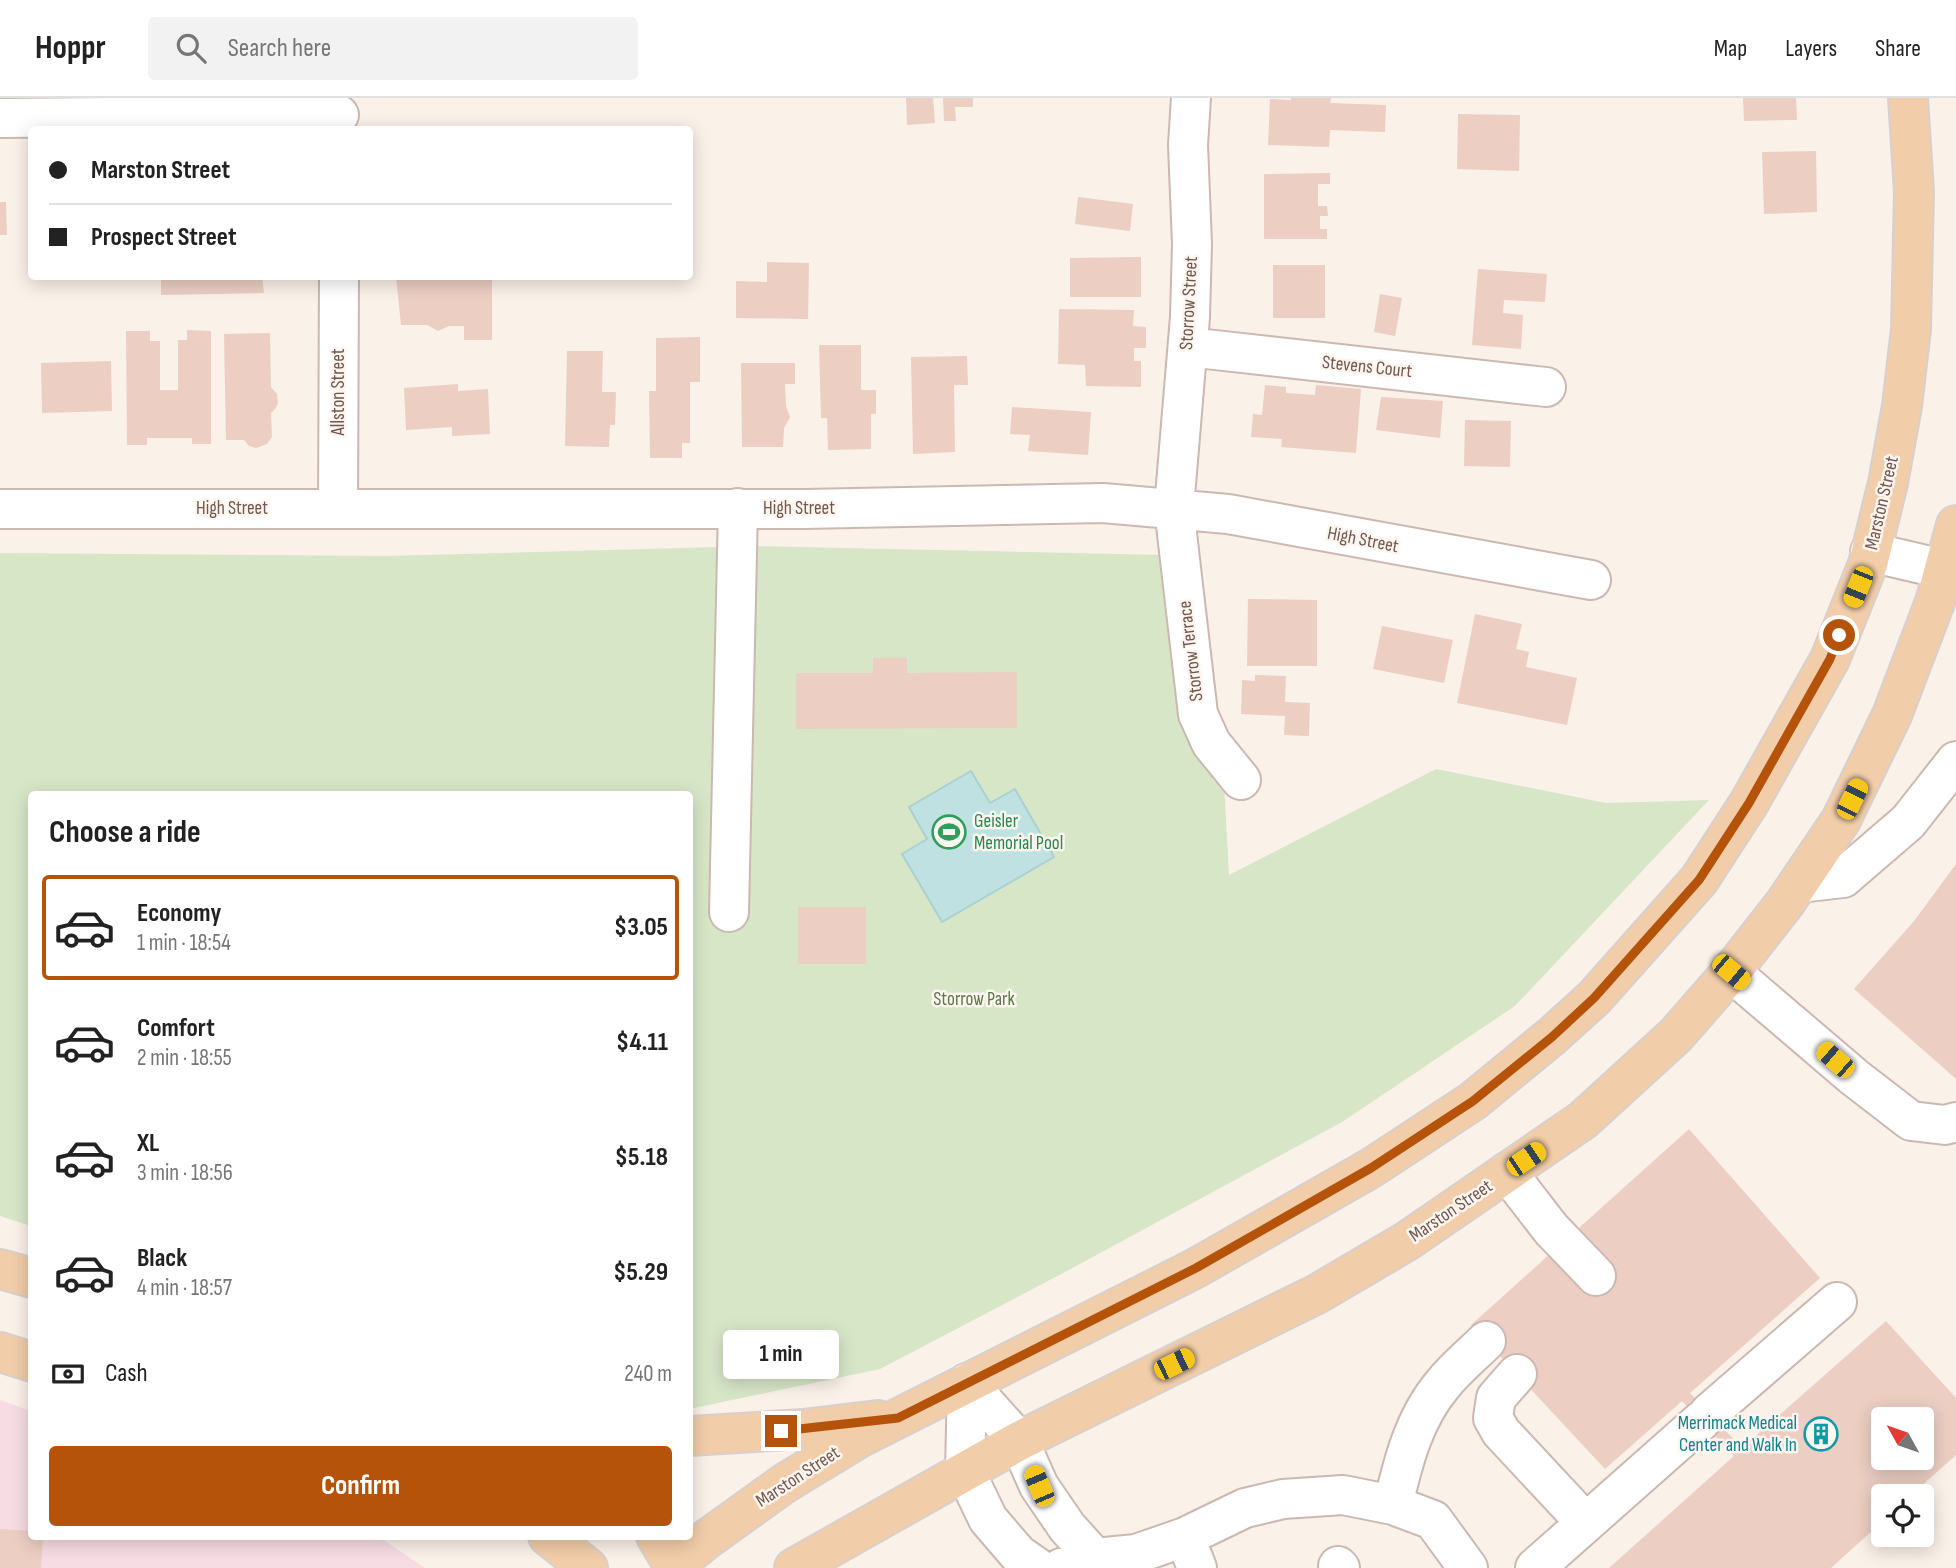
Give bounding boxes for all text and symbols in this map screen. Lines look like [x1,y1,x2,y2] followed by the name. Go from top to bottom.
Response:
[148,17,638,80] search box
[35,28,106,68] text: Hoppr
[172,29,210,67] icon: search
[228,33,331,64] text: Search here
[1714,34,1747,63] text: Map
[1785,34,1837,63] text: Layers
[1875,34,1921,63] text: Share
[91,155,230,186] text: Marston Street
[91,222,236,253] text: Prospect Street
[1175,255,1203,350] street label: Storrow Street
[327,348,350,437] street label: Allston Street
[1321,351,1413,383] street label: Stevens Court
[1860,454,1904,552] street label: Marston Street
[196,497,268,520] street label: High Street
[763,497,835,520] street label: High Street
[1325,522,1401,558] street label: High Street
[1841,564,1876,610] car
[1173,600,1209,702] street label: Storrow Terrace
[1823,619,1855,651] route start
[1834,776,1871,822] car
[974,810,1063,855] place label: Geisler Memorial Pool
[49,813,201,852] text: Choose a ride
[930,813,968,851] sports icon: Geisler Memorial Pool
[53,896,116,959] icon: car
[137,898,221,929] text: Economy
[614,912,668,943] text: $3.05
[137,929,231,957] text: 1 min · 18:54
[1709,950,1754,994] car
[933,988,1016,1011] park label: Storrow Park
[53,1011,116,1074] icon: car
[137,1013,215,1044] text: Comfort
[616,1027,668,1058] text: $4.11
[1813,1038,1858,1082] car
[137,1044,232,1072] text: 2 min · 18:55
[53,1126,116,1189] icon: car
[137,1128,159,1159] text: XL
[1503,1139,1550,1179] car
[615,1142,668,1173] text: $5.18
[137,1159,233,1187] text: 3 min · 18:56
[1405,1175,1497,1247] street label: Marston Street
[53,1241,116,1304] icon: car
[137,1243,187,1274] text: Black
[613,1257,668,1288] text: $5.29
[137,1274,232,1302] text: 4 min · 18:57
[723,1330,839,1378] callout: 1 min
[760,1340,802,1368] text: 1 min
[1151,1345,1198,1383] car
[49,1355,87,1393] icon: cash
[105,1358,148,1389] text: Cash
[624,1360,672,1388] text: 240 m
[1871,1407,1934,1470] north arrow
[1871,1407,1934,1547] map controls
[1678,1412,1797,1457] place label: Merrimack Medical Center and Walk In
[765,1415,797,1447] route end
[1802,1415,1840,1453] building icon: Merrimack Medical Center and Walk In
[752,1441,844,1513] street label: Marston Street
[49,1446,672,1526] button: Confirm
[1022,1463,1057,1509] car
[1871,1484,1934,1547] button: locate

